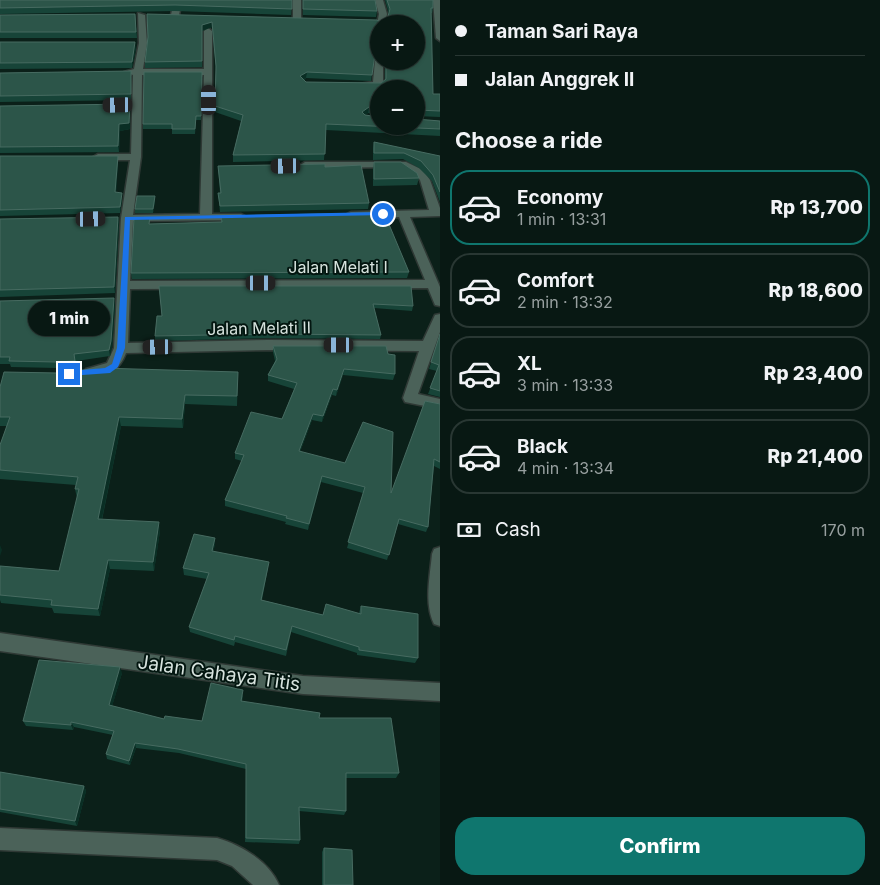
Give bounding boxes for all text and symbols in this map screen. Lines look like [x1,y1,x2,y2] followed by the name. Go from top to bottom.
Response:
[370,15,425,135] map controls
[370,15,425,70] button: +
[485,20,638,43] text: Taman Sari Raya
[485,68,634,91] text: Jalan Anggrek II
[370,80,425,135] button: −
[201,85,216,115] car
[102,97,133,113] car
[455,127,603,153] text: Choose a ride
[270,158,301,174] car
[457,185,502,230] icon: car
[517,186,603,209] text: Economy
[770,196,863,219] text: Rp 13,700
[372,203,394,225] route start
[517,209,606,229] text: 1 min · 13:31
[75,211,106,227] car
[288,257,388,277] street label: Jalan Melati I
[457,268,502,313] icon: car
[517,269,594,292] text: Comfort
[246,276,276,291] car
[769,279,863,302] text: Rp 18,600
[517,292,613,312] text: 2 min · 13:32
[28,302,110,336] callout: 1 min
[49,308,89,328] text: 1 min
[207,317,311,339] street label: Jalan Melati II
[324,338,354,353] car
[142,339,173,355] car
[457,351,502,396] icon: car
[517,352,542,375] text: XL
[764,362,863,385] text: Rp 23,400
[58,363,80,385] route end
[517,375,613,395] text: 3 min · 13:33
[457,434,502,479] icon: car
[517,435,568,458] text: Black
[768,445,863,468] text: Rp 21,400
[517,458,614,478] text: 4 min · 13:34
[455,516,483,544] icon: cash
[495,518,541,541] text: Cash
[821,520,865,540] text: 170 m
[136,650,302,696] street label: Jalan Cahaya Titis
[455,817,865,875] button: Confirm

